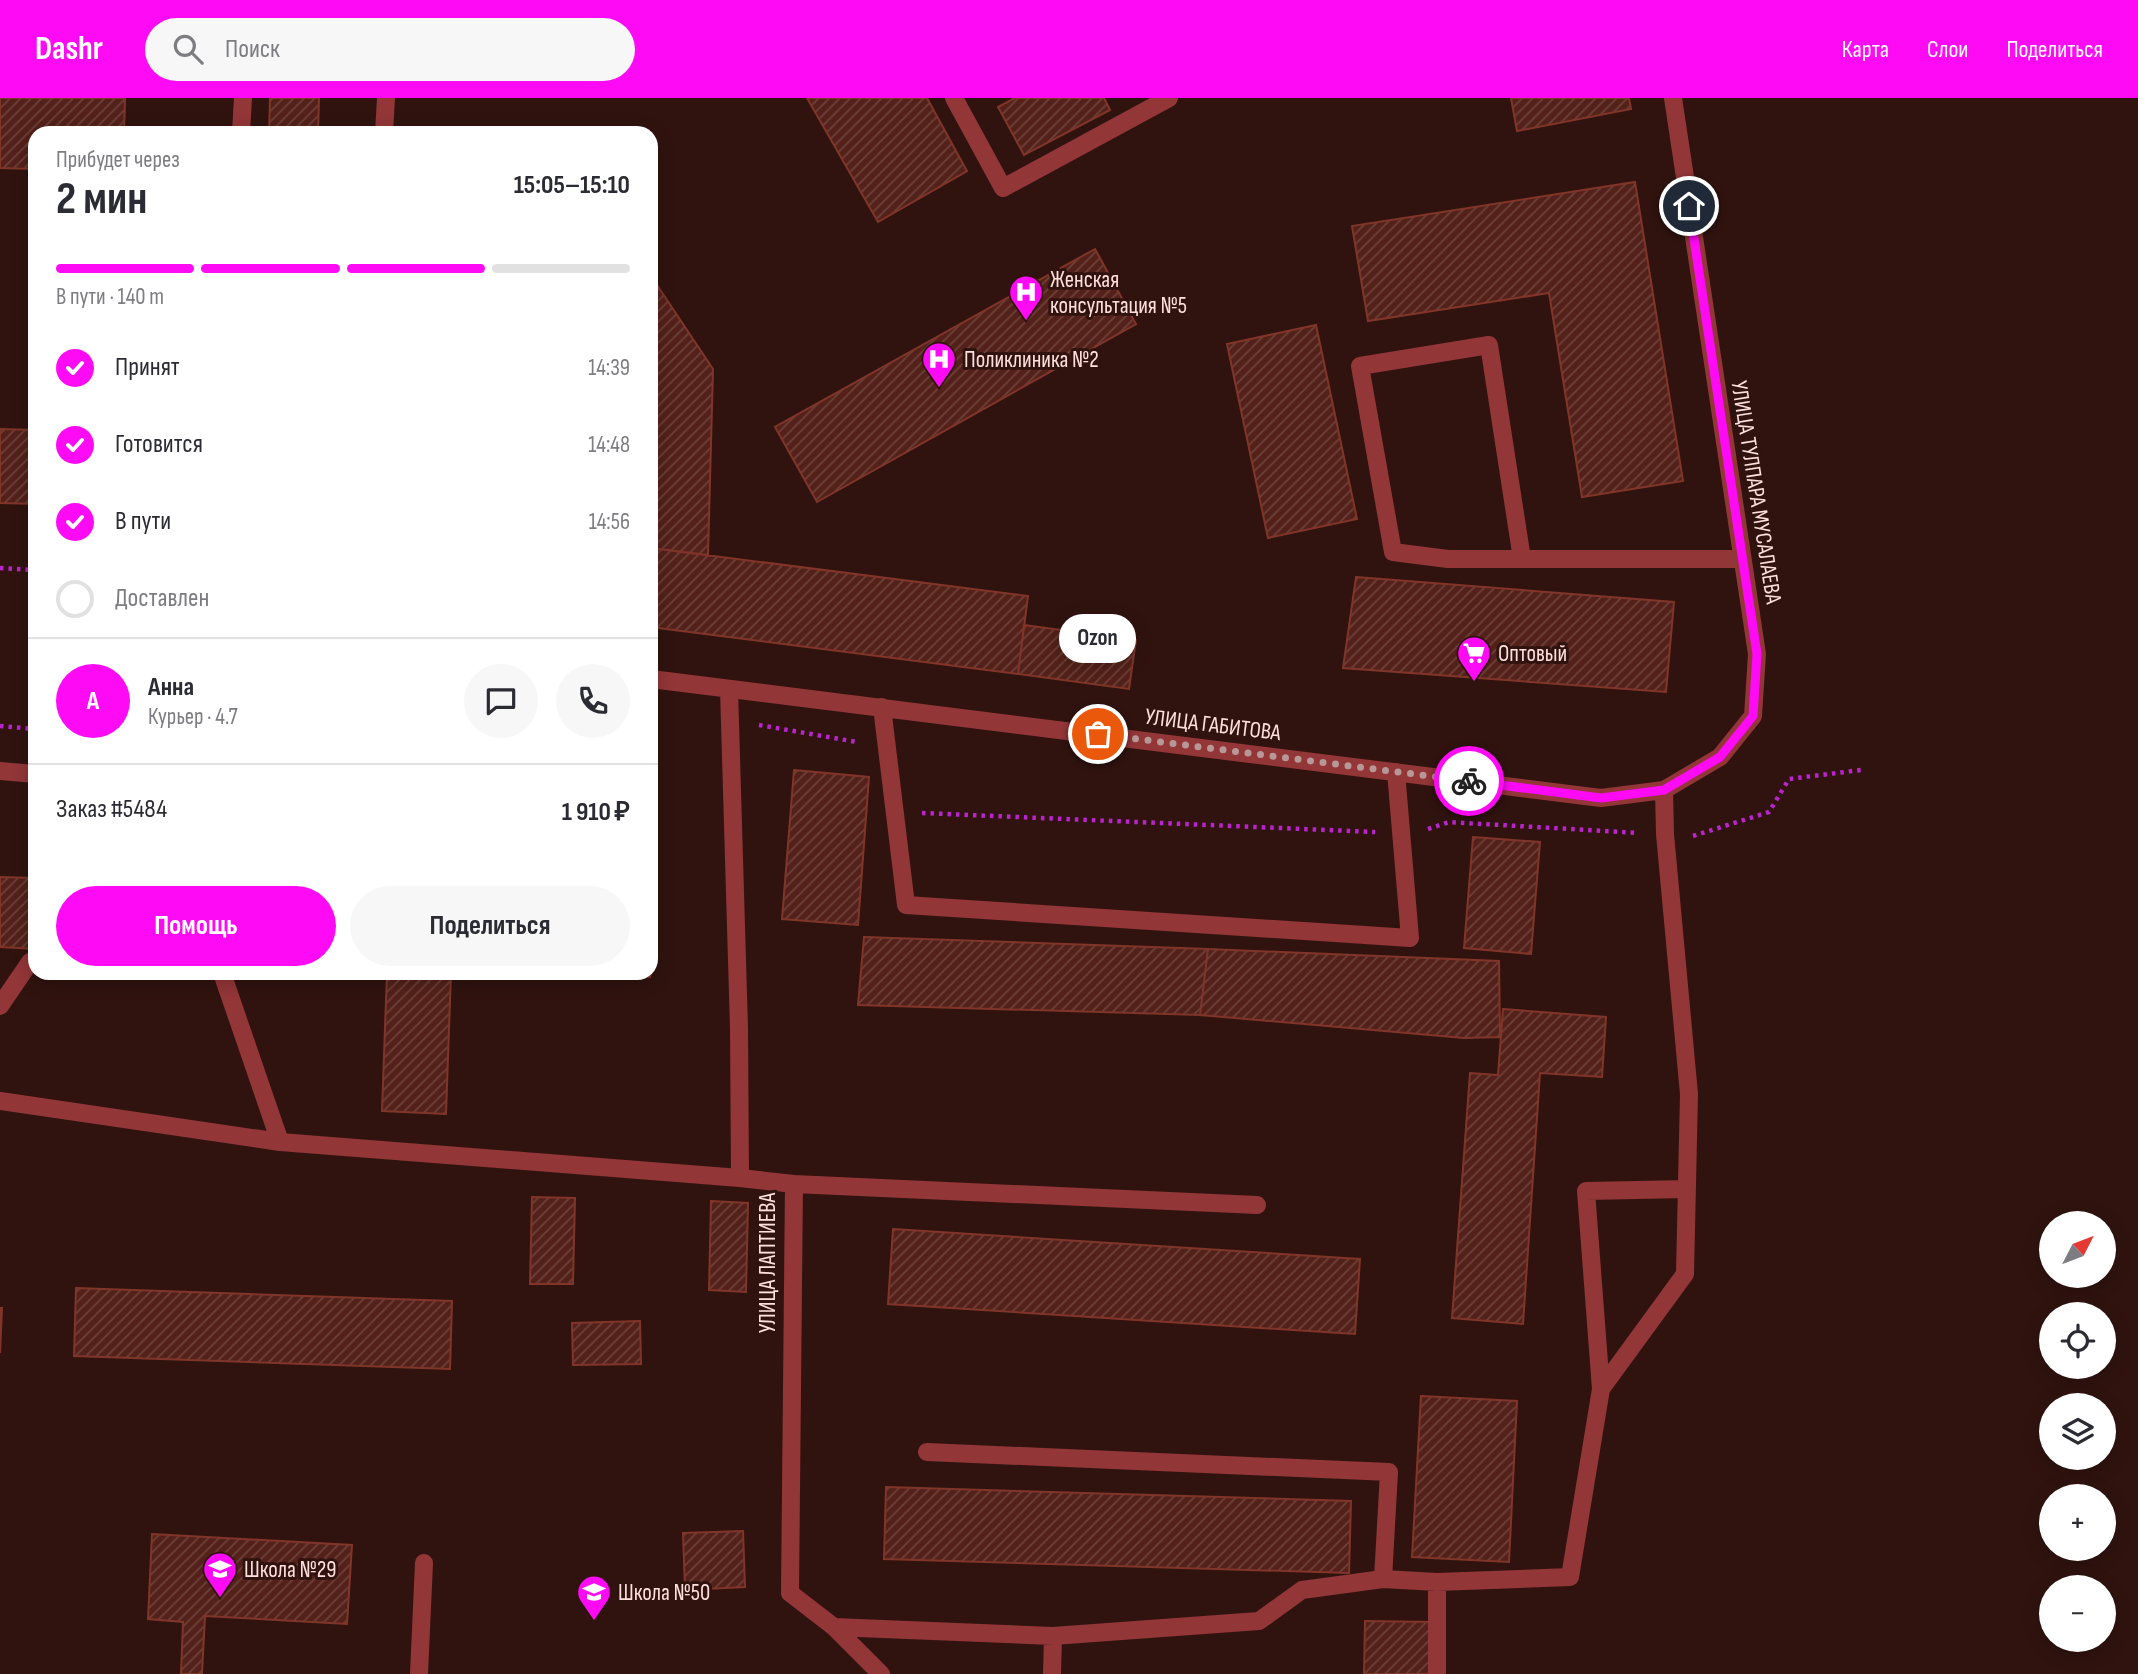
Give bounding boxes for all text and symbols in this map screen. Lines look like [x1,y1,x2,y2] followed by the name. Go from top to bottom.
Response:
[145,18,635,81] search box
[35,29,103,69] text: Dashr
[169,30,207,68] icon: search
[225,34,280,65] text: Поиск
[1842,35,1889,64] text: Карта
[1927,35,1968,64] text: Слои
[2006,35,2103,64] text: Поделиться
[56,146,180,174] text: Прибудет через
[514,170,630,201] text: 15:05–15:10
[56,172,147,227] text: 2 мин
[1659,176,1719,236] pin
[1670,187,1708,225] icon: home
[1050,266,1187,320] place label: Женская консультация №5
[1007,273,1045,322] hospital icon: Женская консультация №5
[56,283,164,311] text: В пути · 140 m
[920,340,958,389] hospital icon: Поликлиника №2
[964,346,1099,374] place label: Поликлиника №2
[56,349,94,387] icon: check
[115,352,180,383] text: Принят
[588,354,630,382] text: 14:39
[1725,379,1788,606] street label: УЛИЦА ТУЛПАРА МУСАЛАЕВА
[56,426,94,464] icon: check
[115,429,203,460] text: Готовится
[588,431,630,459] text: 14:48
[56,503,94,541] icon: check
[115,506,171,537] text: В пути
[589,508,630,536] text: 14:56
[115,583,209,614] text: Доставлен
[1060,615,1136,664] callout: Ozon
[1077,624,1118,652] text: Ozon
[1455,634,1493,683] supermarket icon: Оптовый
[1498,640,1567,668] place label: Оптовый
[464,664,538,738] button: chat
[556,664,630,738] button: phone
[148,672,194,703] text: Анна
[87,686,99,717] text: А
[148,703,238,731] text: Курьер · 4.7
[1143,703,1283,747] street label: УЛИЦА ГАБИТОВА
[1068,704,1128,764] pin
[1079,715,1117,753] icon: bag
[1434,746,1504,816] courier
[1450,762,1488,800] icon: bike
[56,794,167,825] text: Заказ #5484
[562,797,630,828] text: 1 910 ₽
[56,886,336,966] button: Помощь
[350,886,630,966] button: Поделиться
[754,1193,782,1333] street label: УЛИЦА ЛАПТИЕВА
[2039,1211,2116,1288] north arrow
[2039,1211,2116,1652] map controls
[2039,1302,2116,1379] button: locate
[2039,1393,2116,1470] button: layers
[2039,1484,2116,1561] button: +
[201,1550,239,1599] school or university icon: Школа №29
[244,1556,336,1584] place label: Школа №29
[575,1573,613,1622] school or university icon: Школа №50
[2039,1575,2116,1652] button: −
[618,1579,710,1607] place label: Школа №50

